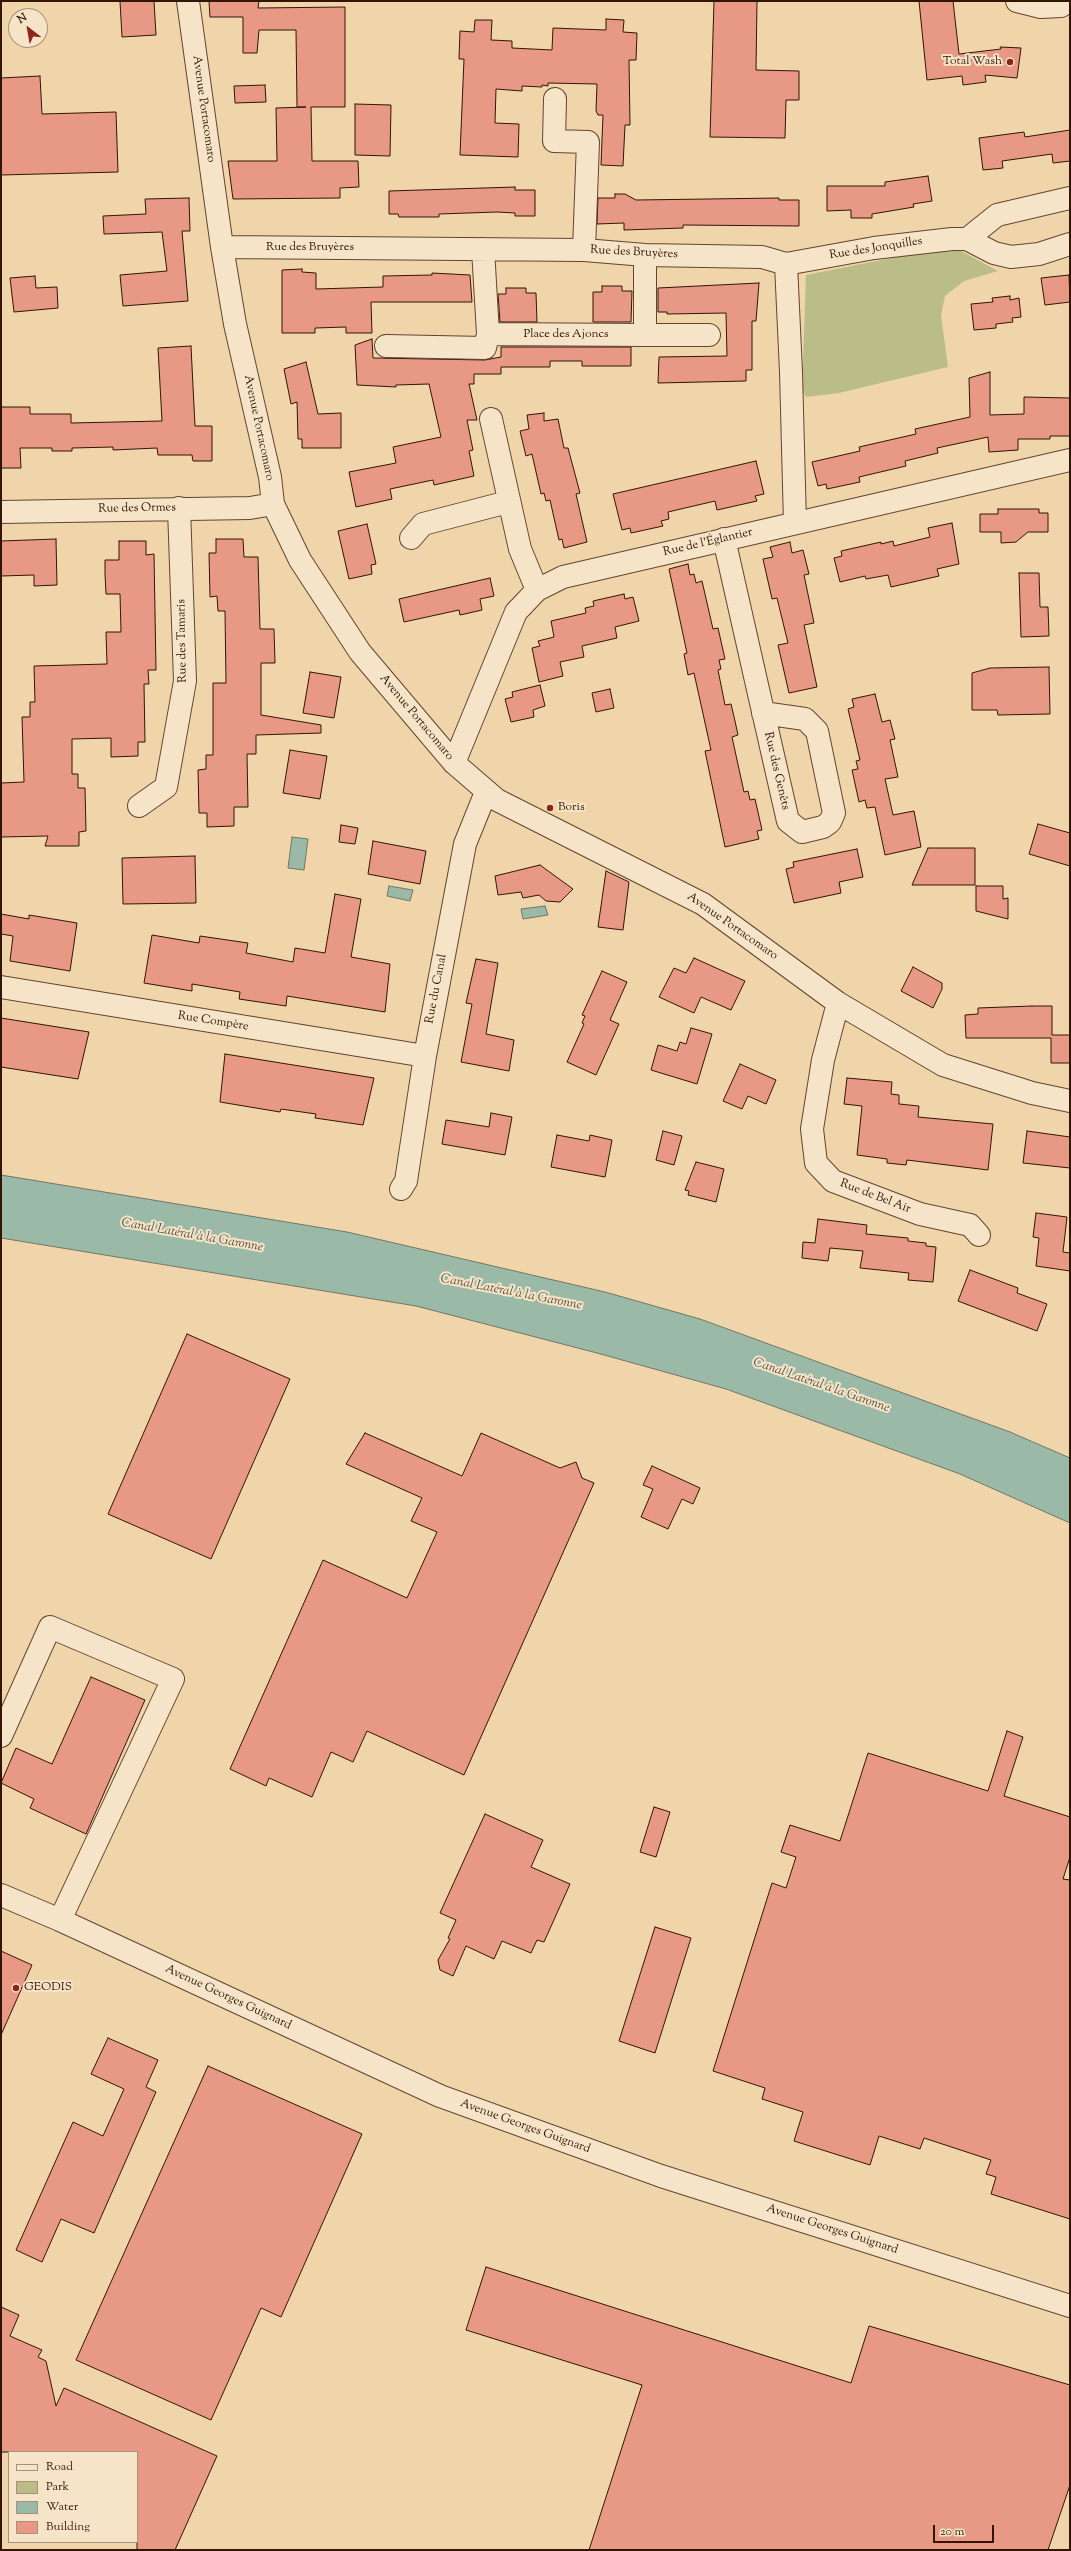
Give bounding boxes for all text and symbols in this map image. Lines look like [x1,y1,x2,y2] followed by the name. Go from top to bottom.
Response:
[8,8,48,48] north arrow
[14,9,30,28] text: N
[188,55,218,163] street label: Avenue Portacomaro
[943,55,1002,69] place label: Total Wash
[1005,57,1015,67] marker: Total Wash
[829,235,923,263] street label: Rue des Jonquilles
[266,241,354,255] street label: Rue des Bruyères
[590,244,678,262] street label: Rue des Bruyères
[523,328,609,342] street label: Place des Ajoncs
[240,374,276,482] street label: Avenue Portacomaro
[98,501,176,517] street label: Rue des Ormes
[662,526,754,560] street label: Rue de l'Églantier
[175,599,191,683] street label: Rue des Tamaris
[376,672,456,764] street label: Avenue Portacomaro
[760,731,792,811] street label: Rue des Genêts
[558,801,585,815] place label: Boris
[545,803,555,813] marker: Boris
[684,890,780,964] street label: Avenue Portacomaro
[423,953,451,1025] street label: Rue du Canal
[177,1009,249,1035] street label: Rue Compère
[838,1177,912,1217] street label: Rue de Bel Air
[120,1216,264,1256] water label: Canal Latéral à la Garonne
[439,1272,583,1314] water label: Canal Latéral à la Garonne
[751,1355,891,1417] water label: Canal Latéral à la Garonne
[163,1962,293,2034] street label: Avenue Georges Guignard
[24,1981,72,1995] place label: GEODIS
[11,1983,21,1993] marker: GEODIS
[458,2097,592,2157] street label: Avenue Georges Guignard
[764,2202,900,2258] street label: Avenue Georges Guignard
[8,2451,138,2543] legend
[46,2458,73,2476] text: Road
[46,2478,69,2496] text: Park
[46,2498,78,2516] text: Water
[935,2517,996,2543] scale bar
[46,2518,90,2536] text: Building
[940,2523,964,2541] text: 20 m

